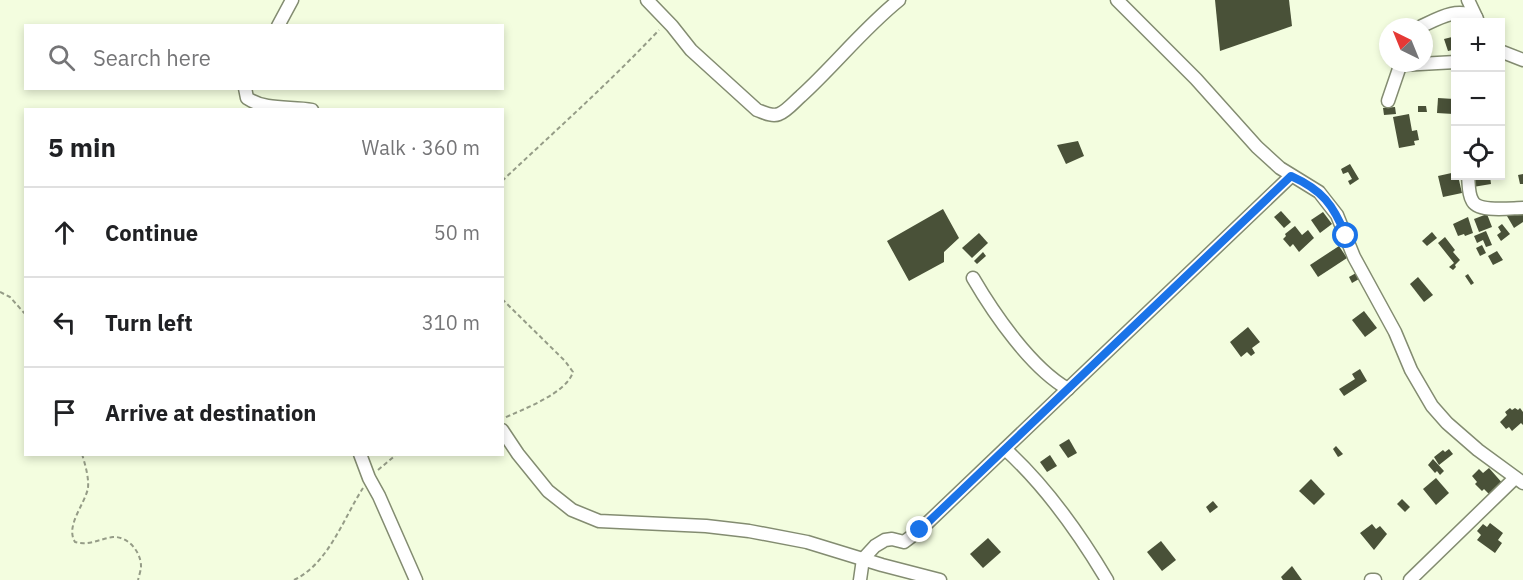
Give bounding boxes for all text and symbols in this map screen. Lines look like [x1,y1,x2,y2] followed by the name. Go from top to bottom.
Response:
[1379,18,1433,72] north arrow
[1451,18,1505,180] map controls
[1451,18,1505,72] button: +
[24,24,504,90] search box
[45,41,78,74] icon: search
[93,43,211,72] text: Search here
[1451,72,1505,126] button: −
[1451,126,1505,180] button: locate
[48,130,116,164] text: 5 min
[362,134,480,161] text: Walk · 360 m
[48,216,81,249] icon: ahead
[105,218,198,247] text: Continue
[434,219,480,246] text: 50 m
[1332,222,1358,248] route start
[48,306,81,339] icon: left
[105,308,193,337] text: Turn left
[422,309,480,336] text: 310 m
[48,396,81,429] icon: arrive
[105,398,316,427] text: Arrive at destination
[906,516,932,542] route end

